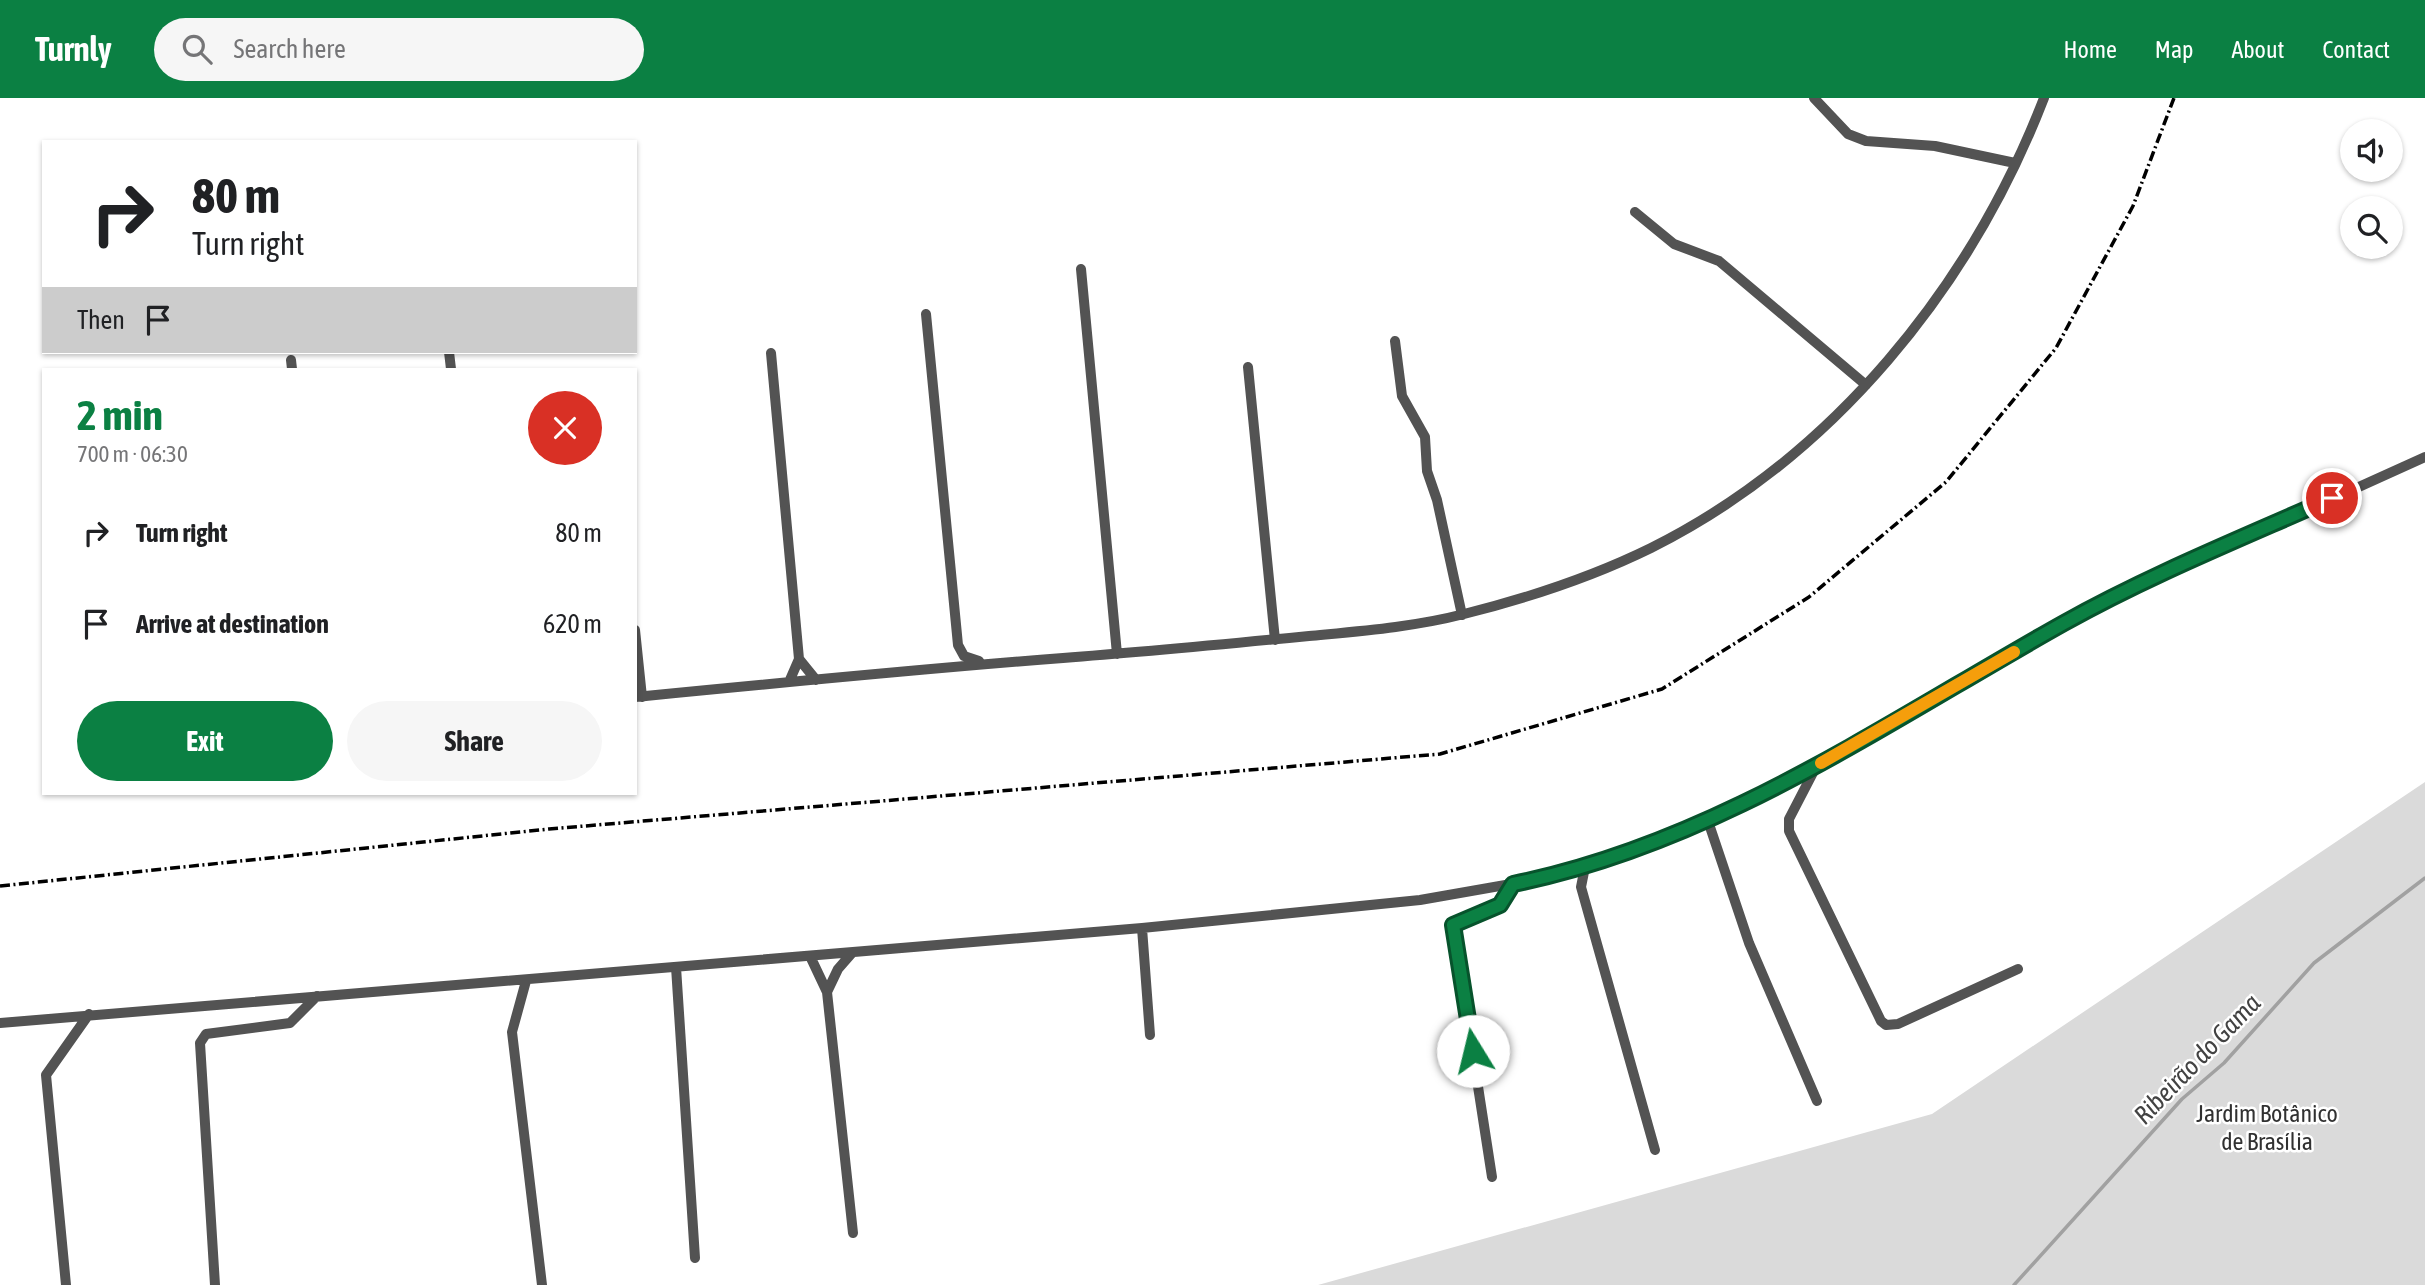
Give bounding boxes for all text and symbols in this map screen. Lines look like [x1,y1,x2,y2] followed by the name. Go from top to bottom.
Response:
[154,18,644,81] search box
[35,30,112,68] text: Turnly
[178,30,216,68] icon: search
[234,34,346,64] text: Search here
[2063,36,2117,63] text: Home
[2155,36,2193,63] text: Map
[2231,36,2284,63] text: About
[2322,36,2390,63] text: Contact
[2340,119,2403,259] map controls
[2340,119,2403,182] button: sound
[192,167,280,223] text: 80 m
[77,168,168,259] icon: right
[2340,196,2403,259] button: search
[192,225,305,262] text: Turn right
[139,301,177,339] icon: arrive
[77,305,125,335] text: Then
[77,391,163,439] text: 2 min
[528,391,602,465] button: close
[77,441,188,467] text: 700 m · 06:30
[2302,468,2362,528] pin
[2313,479,2351,517] icon: arrive
[77,514,115,552] icon: right
[136,518,227,548] text: Turn right
[555,518,602,548] text: 80 m
[77,605,115,643] icon: arrive
[136,609,329,639] text: Arrive at destination
[543,609,602,639] text: 620 m
[77,701,333,781] button: Exit
[347,701,602,781] button: Share
[2128,988,2266,1130] water label: Ribeirão do Gama
[1436,1014,1510,1088] position arrow
[2196,1100,2338,1155] park label: Jardim Botânico de Brasília

